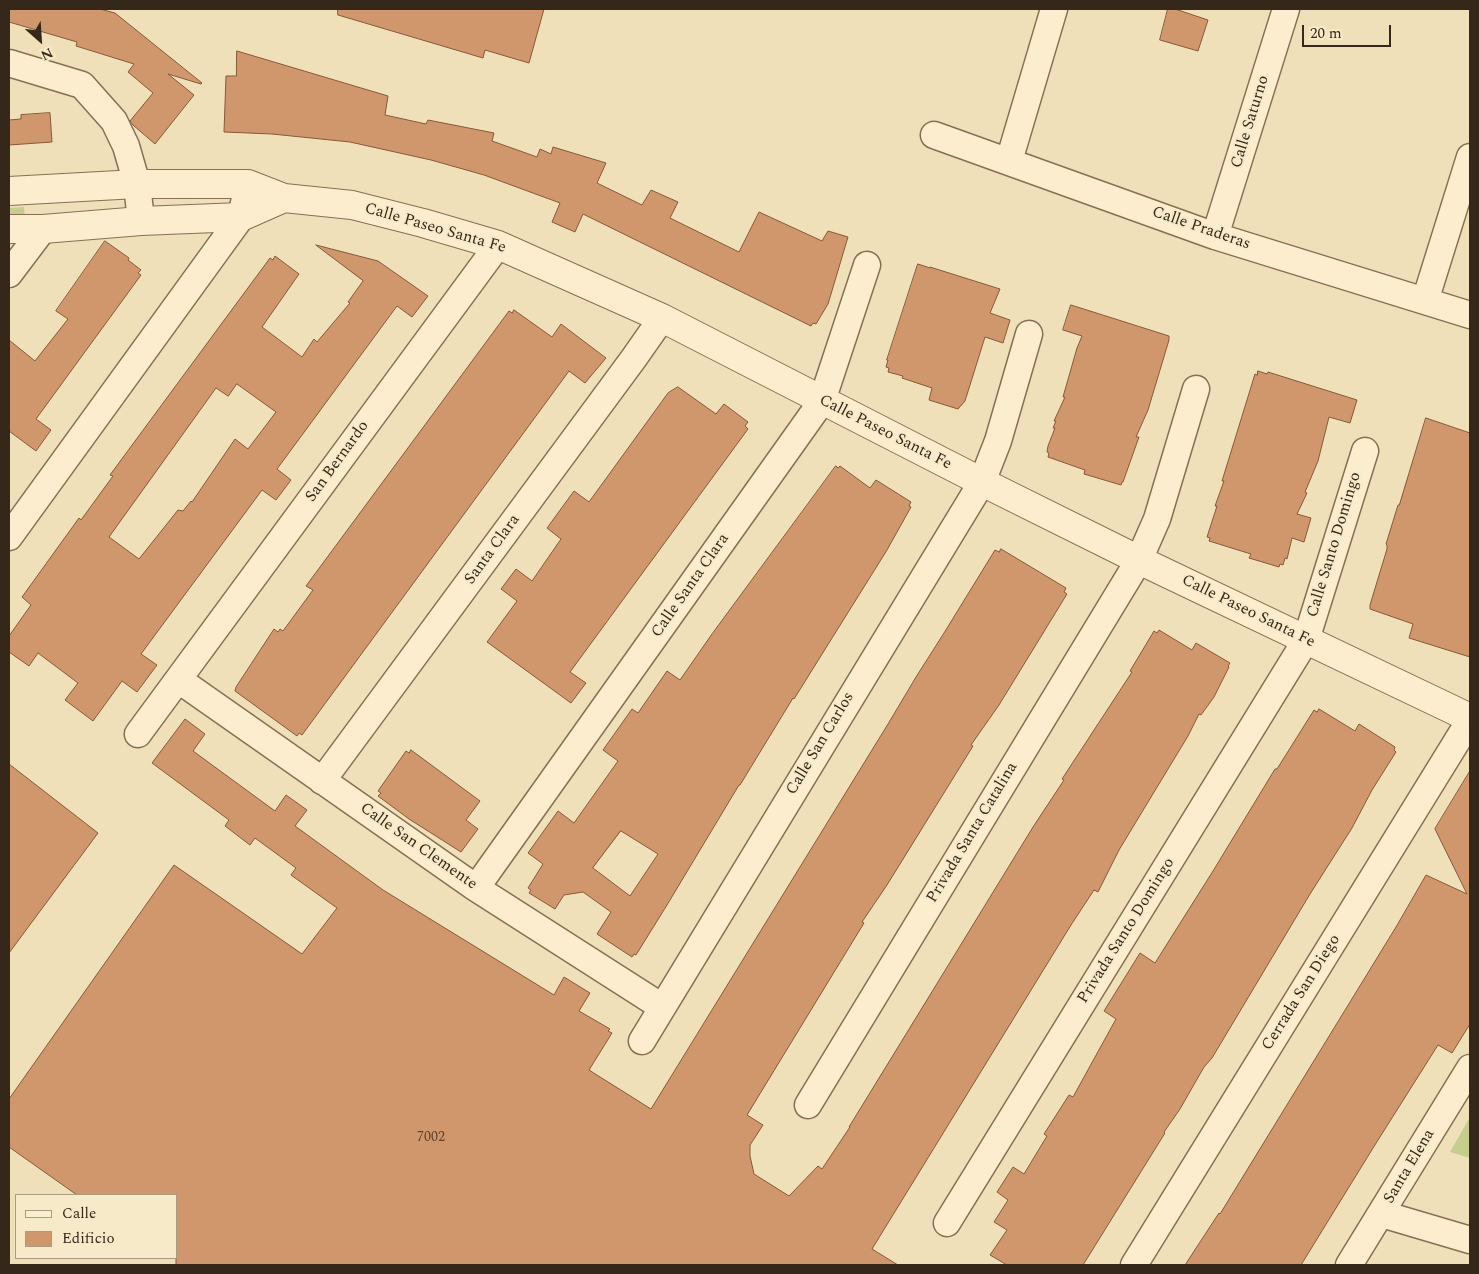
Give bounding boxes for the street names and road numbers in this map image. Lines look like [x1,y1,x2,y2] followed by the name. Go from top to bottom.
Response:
[1228,73,1274,171] street label: Calle Saturno
[362,200,508,258] street label: Calle Paseo Santa Fe
[1149,203,1253,255] street label: Calle Praderas
[816,391,954,475] street label: Calle Paseo Santa Fe
[302,418,374,506] street label: San Bernardo
[1304,470,1366,620] street label: Calle Santo Domingo
[461,511,525,589] street label: Santa Clara
[648,530,734,642] street label: Calle Santa Clara
[1178,571,1318,653] street label: Calle Paseo Santa Fe
[783,689,859,799] street label: Calle San Carlos
[923,759,1023,907] street label: Privada Santa Catalina
[356,799,480,895] street label: Calle San Clemente
[1074,855,1180,1007] street label: Privada Santo Domingo
[1259,931,1345,1055] street label: Cerrada San Diego
[1380,1126,1440,1208] street label: Santa Elena

